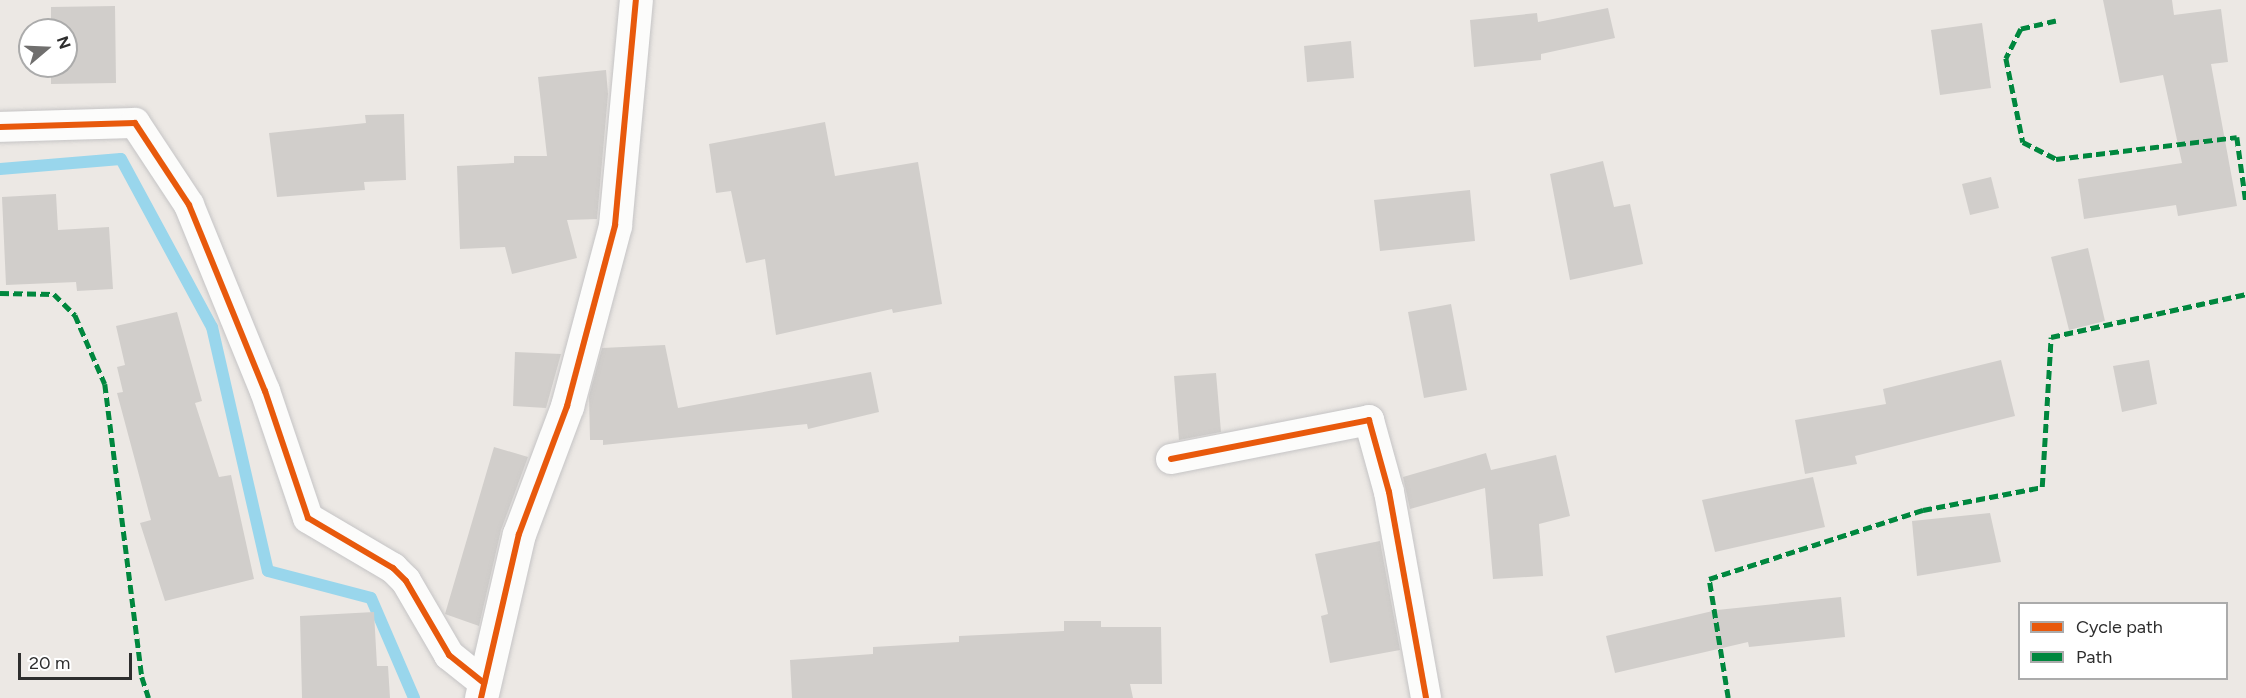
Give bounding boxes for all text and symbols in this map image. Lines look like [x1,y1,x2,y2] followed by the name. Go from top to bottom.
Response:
[18,18,78,78] north arrow
[53,34,75,52] text: N
[2018,602,2228,680] legend
[2076,616,2163,638] text: Cycle path
[21,641,135,679] scale bar
[2076,646,2112,668] text: Path
[29,652,70,674] text: 20 m

